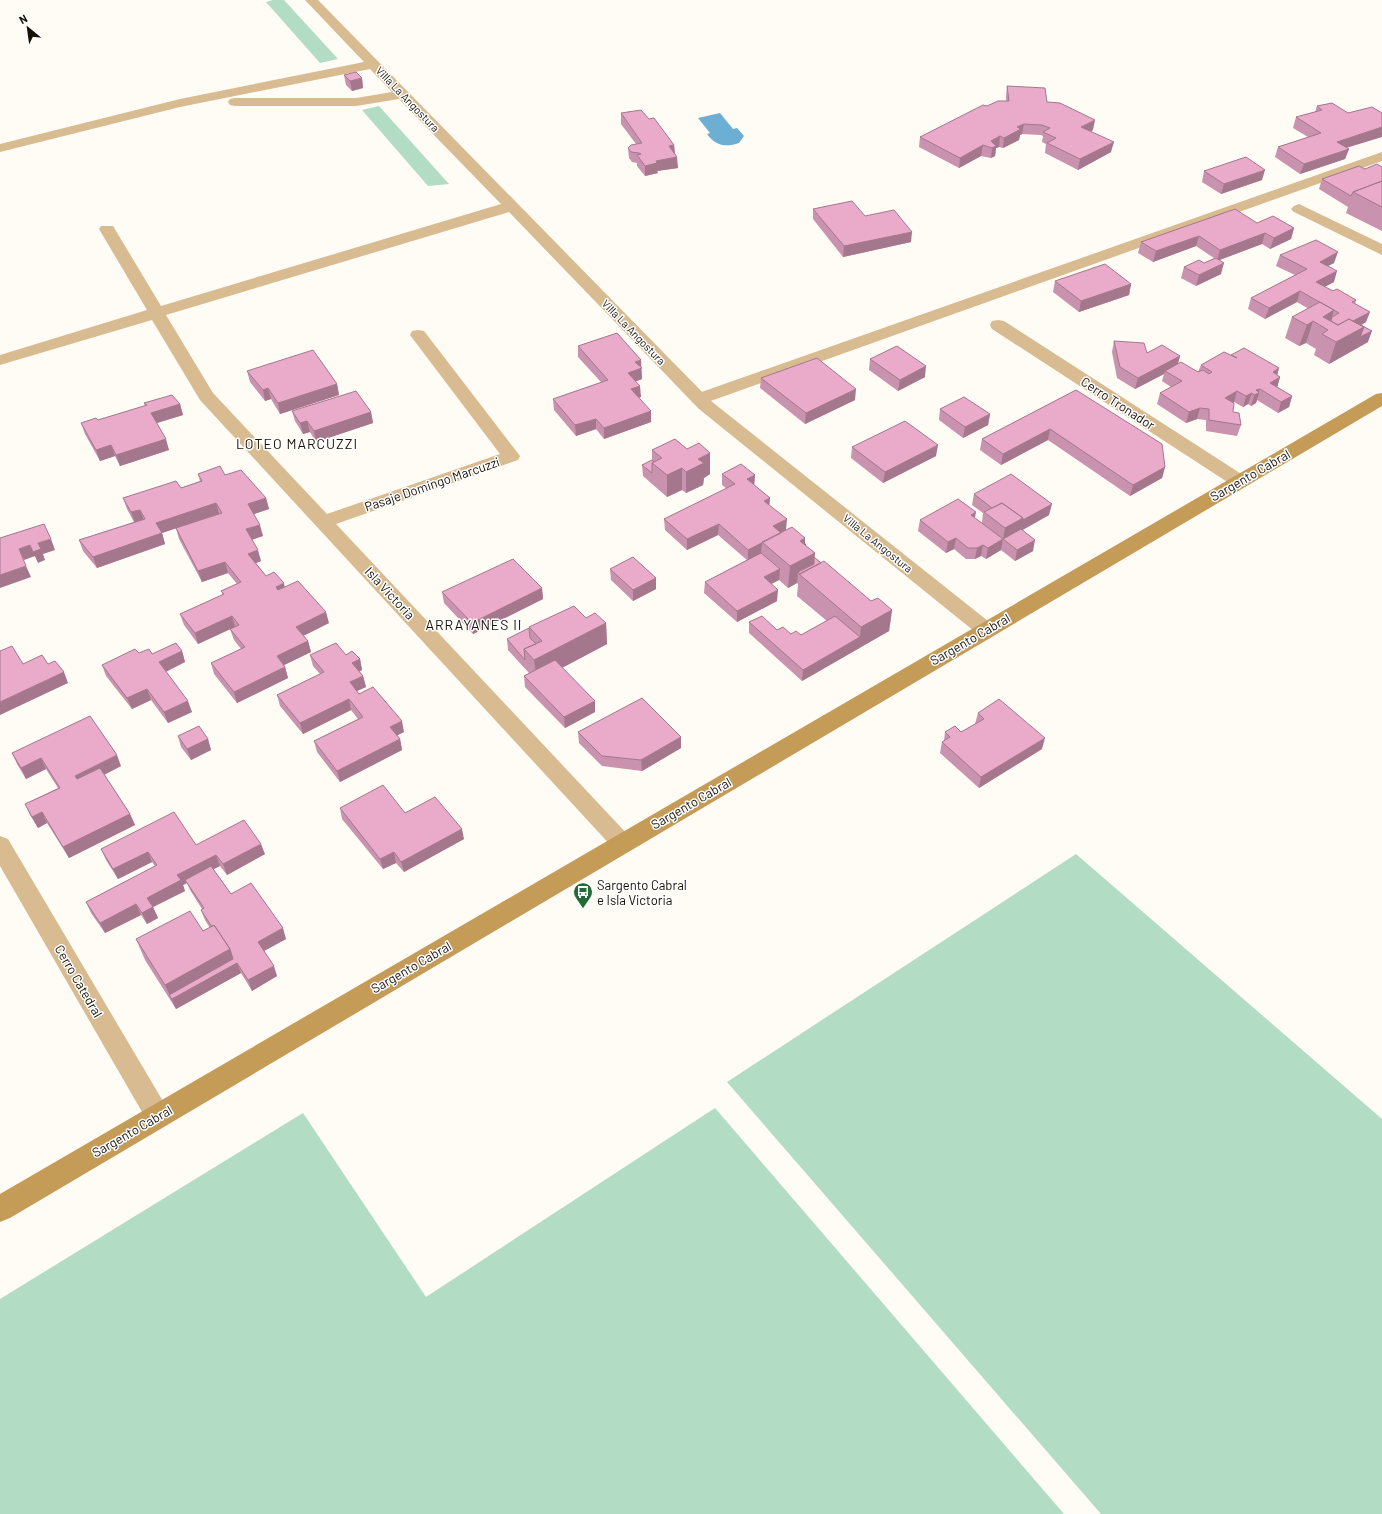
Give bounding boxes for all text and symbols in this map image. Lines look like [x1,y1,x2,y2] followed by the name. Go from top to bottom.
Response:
[8,8,48,48] north arrow
[17,11,29,26] text: N
[374,64,442,134] street label: Villa La Angostura
[600,297,668,367] street label: Villa La Angostura
[1078,373,1158,433] street label: Cerro Tronador
[236,435,358,452] district label: LOTEO MARCUZZI
[1207,446,1293,504] street label: Sargento Cabral
[362,453,502,515] street label: Pasaje Domingo Marcuzzi
[841,511,915,575] street label: Villa La Angostura
[362,563,418,623] street label: Isla Victoria
[927,610,1013,668] street label: Sargento Cabral
[426,616,522,633] district label: ARRAYANES II
[648,774,734,832] street label: Sargento Cabral
[597,877,687,908] place label: Sargento Cabral e Isla Victoria
[572,881,594,909] bus stop icon: Sargento Cabral e Isla Victoria
[368,938,454,996] street label: Sargento Cabral
[52,942,106,1020] street label: Cerro Catedral
[89,1102,175,1160] street label: Sargento Cabral

